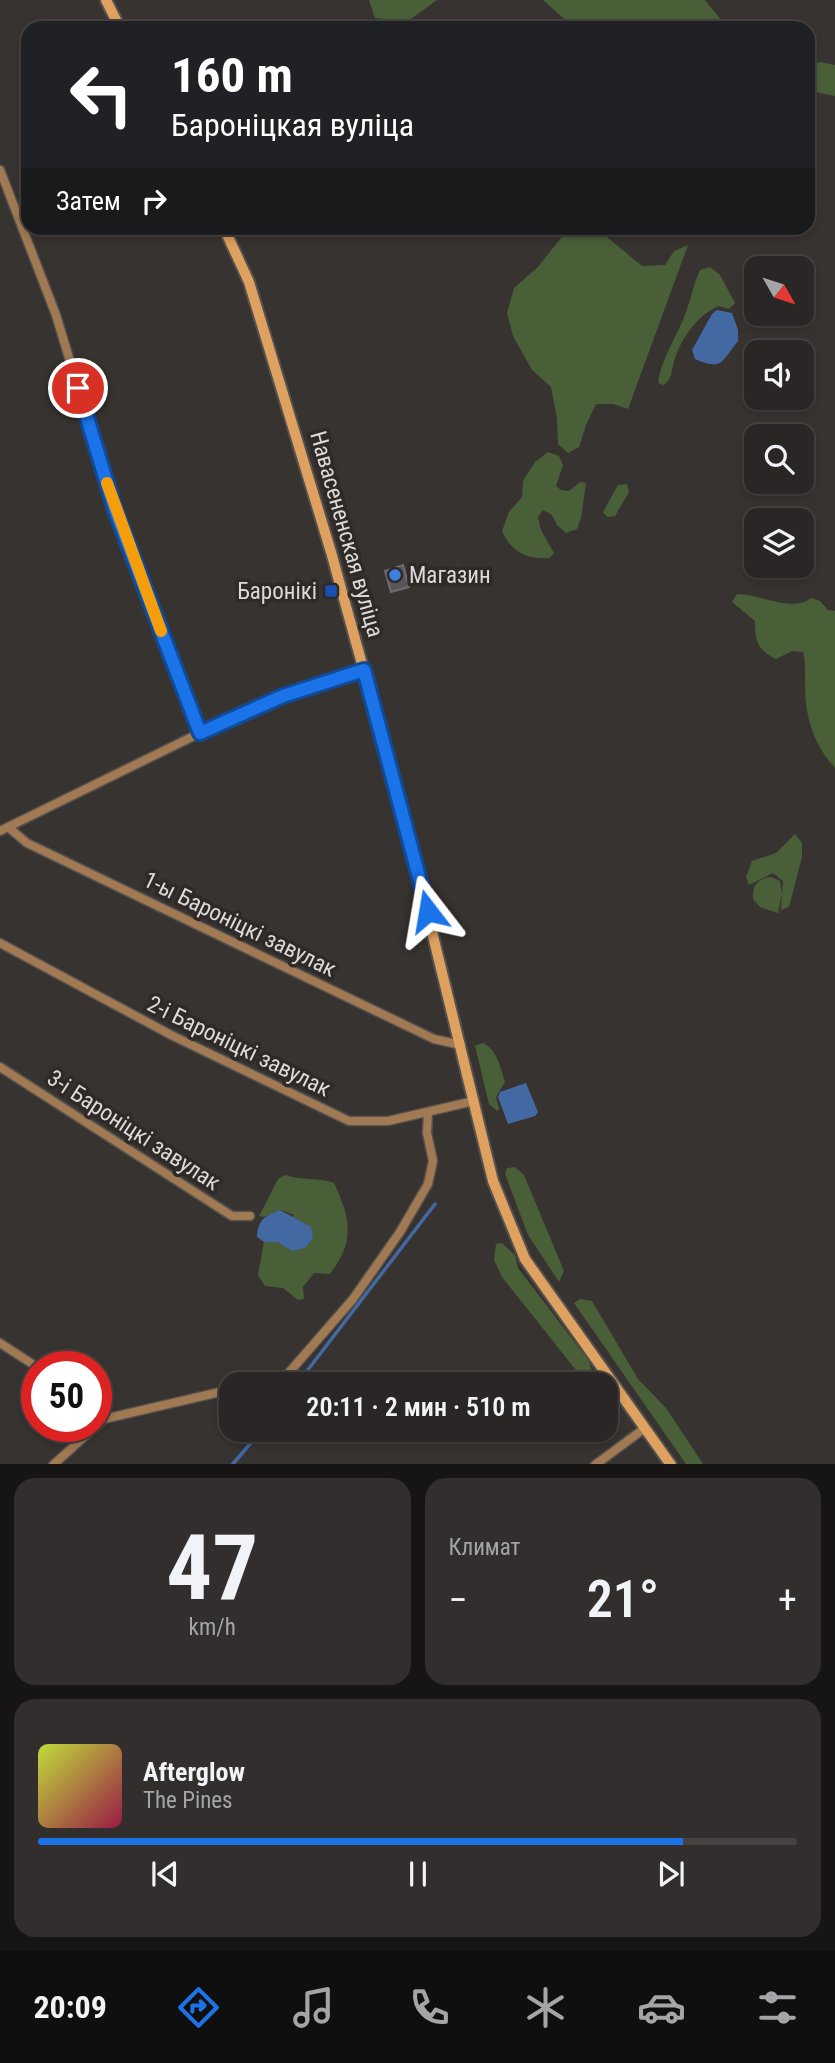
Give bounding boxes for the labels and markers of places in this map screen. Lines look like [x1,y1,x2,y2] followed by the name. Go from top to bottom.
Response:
[48,358,108,418] pin
[409,562,491,589] place label: Магазин
[387,567,403,583] marker: Магазин
[237,578,317,605] place label: Баронікі
[323,583,339,599] marker: Баронікі

